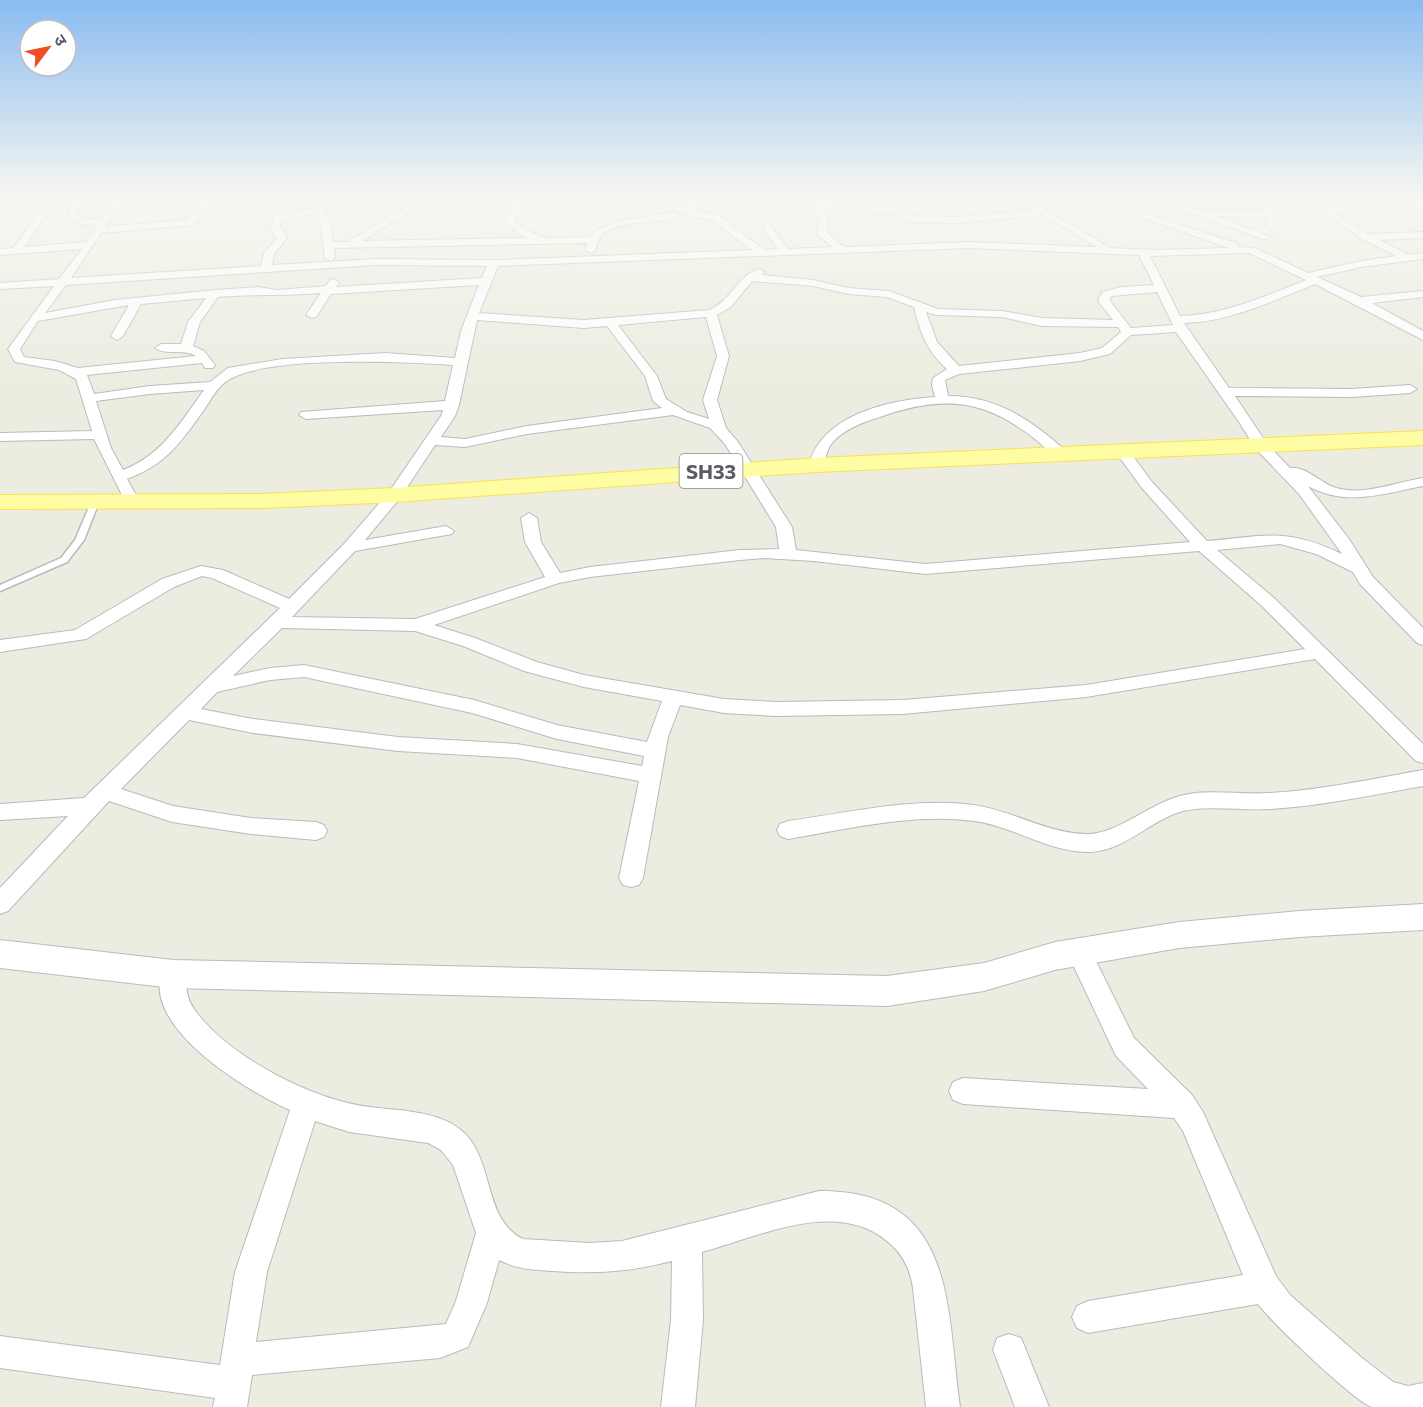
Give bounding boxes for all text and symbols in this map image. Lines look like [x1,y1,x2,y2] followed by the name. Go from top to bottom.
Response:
[18,18,78,78] north arrow
[51,31,72,49] text: उ
[680,454,742,488] road number: SH33

